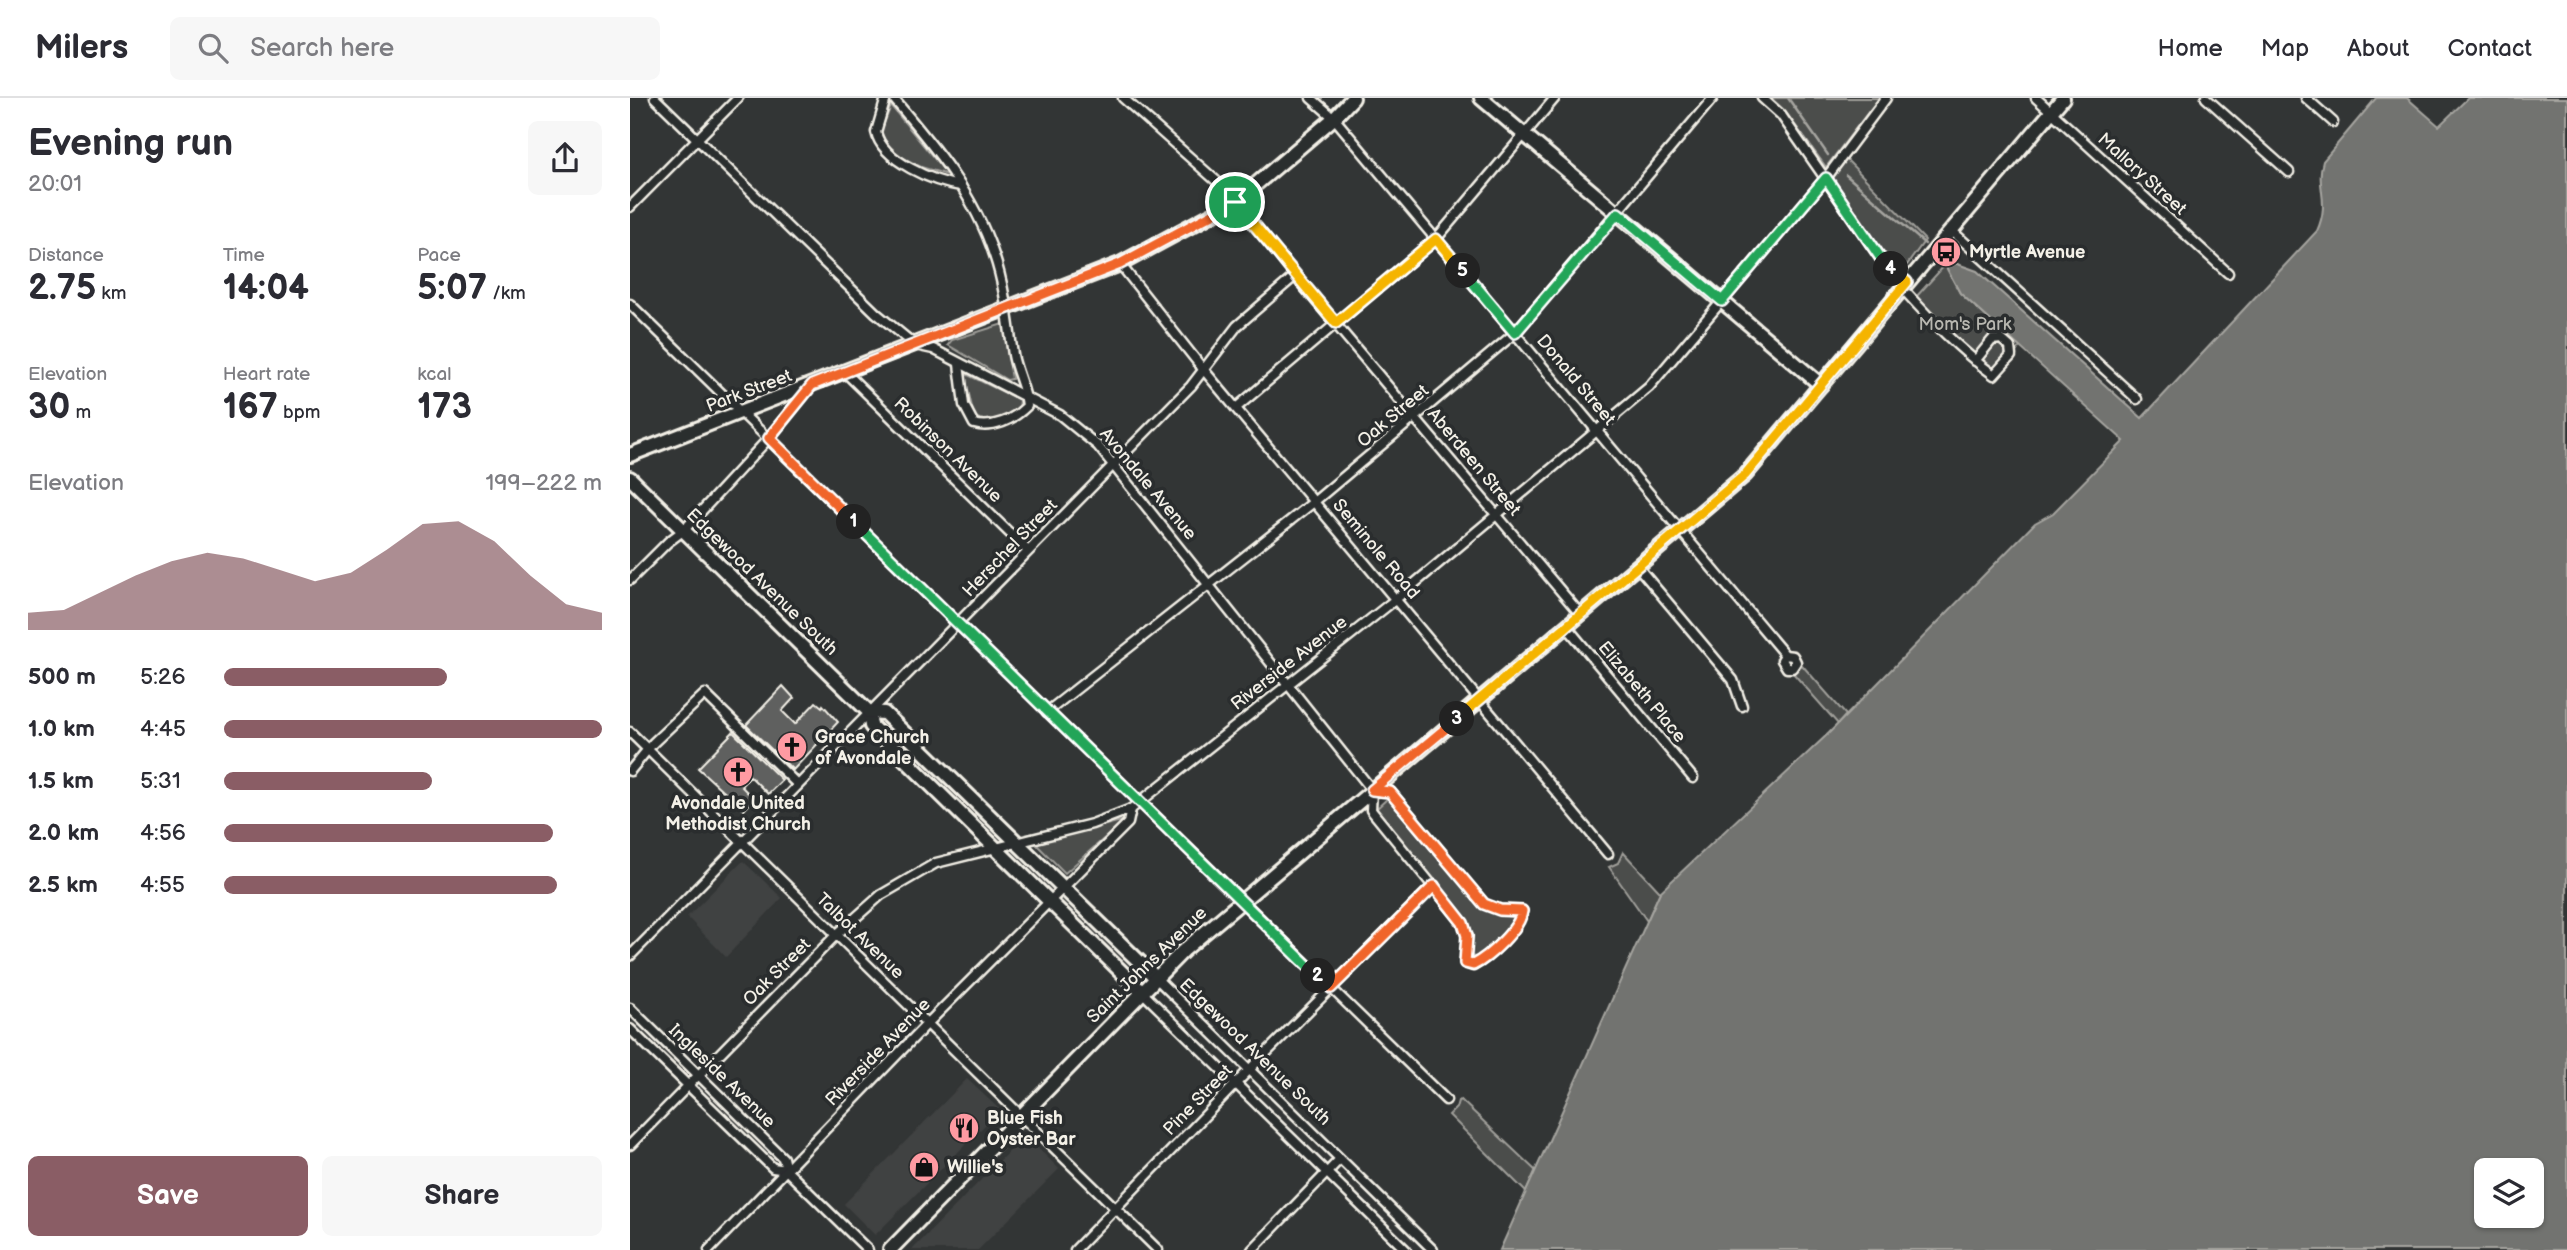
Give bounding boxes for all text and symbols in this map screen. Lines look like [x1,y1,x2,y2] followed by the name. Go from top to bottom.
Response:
[170,17,660,80] search box
[35,28,128,68] text: Milers
[194,29,232,67] icon: search
[250,33,394,64] text: Search here
[2158,34,2223,63] text: Home
[2261,34,2309,63] text: Map
[2347,34,2409,63] text: About
[2447,34,2532,63] text: Contact
[28,121,233,166] text: Evening run
[528,121,602,195] button: share
[2093,129,2191,220] street label: Mallory Street
[28,170,82,198] text: 20:01
[1205,172,1265,232] pin
[1216,183,1254,221] icon: arrive
[1929,235,1963,269] bus stop icon: Myrtle Avenue
[1969,242,2085,263] place label: Myrtle Avenue
[28,244,104,267] text: Distance
[223,244,265,267] text: Time
[417,244,461,267] text: Pace
[1874,252,1908,286] pin: 4
[1446,254,1480,288] pin: 5
[1885,257,1896,280] text: 4
[1457,259,1468,282] text: 5
[28,267,96,310] text: 2.75
[223,267,309,310] text: 14:04
[417,267,487,310] text: 5:07
[96,282,126,305] text: km
[487,282,526,305] text: /km
[1919,314,2012,335] park label: Mom's Park
[1532,331,1620,430] street label: Donald Street
[28,363,107,386] text: Elevation
[223,363,310,386] text: Heart rate
[417,363,451,386] text: kcal
[703,365,795,417] street label: Park Street
[1353,380,1433,452] street label: Oak Street
[28,386,70,429] text: 30
[223,386,278,429] text: 167
[417,386,472,429] text: 173
[890,393,1007,507] street label: Robinson Avenue
[70,401,91,424] text: m
[278,401,320,424] text: bpm
[1423,404,1525,520] street label: Aberdeen Street
[1095,424,1201,544] street label: Avondale Avenue
[28,469,124,497] text: Elevation
[485,469,602,497] text: 199–222 m
[958,495,1062,601] street label: Herschel Street
[1328,495,1424,603] street label: Seminole Road
[682,504,842,660] street label: Edgewood Avenue South
[836,504,872,540] pin: 1
[850,510,858,533] text: 1
[1227,611,1351,715] street label: Riverside Avenue
[1594,637,1691,747] street label: Elizabeth Place
[28,663,96,691] text: 500 m
[140,663,185,691] text: 5:26
[1440,702,1474,736] pin: 3
[1451,707,1462,730] text: 3
[28,715,95,743] text: 1.0 km
[140,715,186,743] text: 4:45
[815,727,929,769] place label: Grace Church of Avondale
[775,730,809,764] church icon: Grace Church of Avondale
[721,755,755,789] church icon: Avondale United Methodist Church
[28,767,94,795] text: 1.5 km
[140,767,181,795] text: 5:31
[665,793,811,835] place label: Avondale United Methodist Church
[28,819,99,847] text: 2.0 km
[140,819,186,847] text: 4:56
[28,871,98,899] text: 2.5 km
[140,871,185,899] text: 4:55
[812,889,909,983] street label: Talbot Avenue
[1083,902,1212,1028] street label: Saint Johns Avenue
[739,934,815,1010] street label: Oak Street
[1300,958,1336,994] pin: 2
[1312,964,1323,987] text: 2
[1175,974,1335,1130] street label: Edgewood Avenue South
[821,994,935,1110] street label: Riverside Avenue
[664,1020,780,1132] street label: Ingleside Avenue
[1159,1060,1237,1140] street label: Pine Street
[987,1108,1076,1150] place label: Blue Fish Oyster Bar
[947,1111,981,1145] restaurant icon: Blue Fish Oyster Bar
[907,1150,941,1184] shop icon: Willie's
[28,1156,308,1236] button: Save
[322,1156,602,1236] button: Share
[947,1157,1004,1178] place label: Willie's
[2474,1158,2544,1228] map controls
[2474,1158,2544,1228] button: layers

